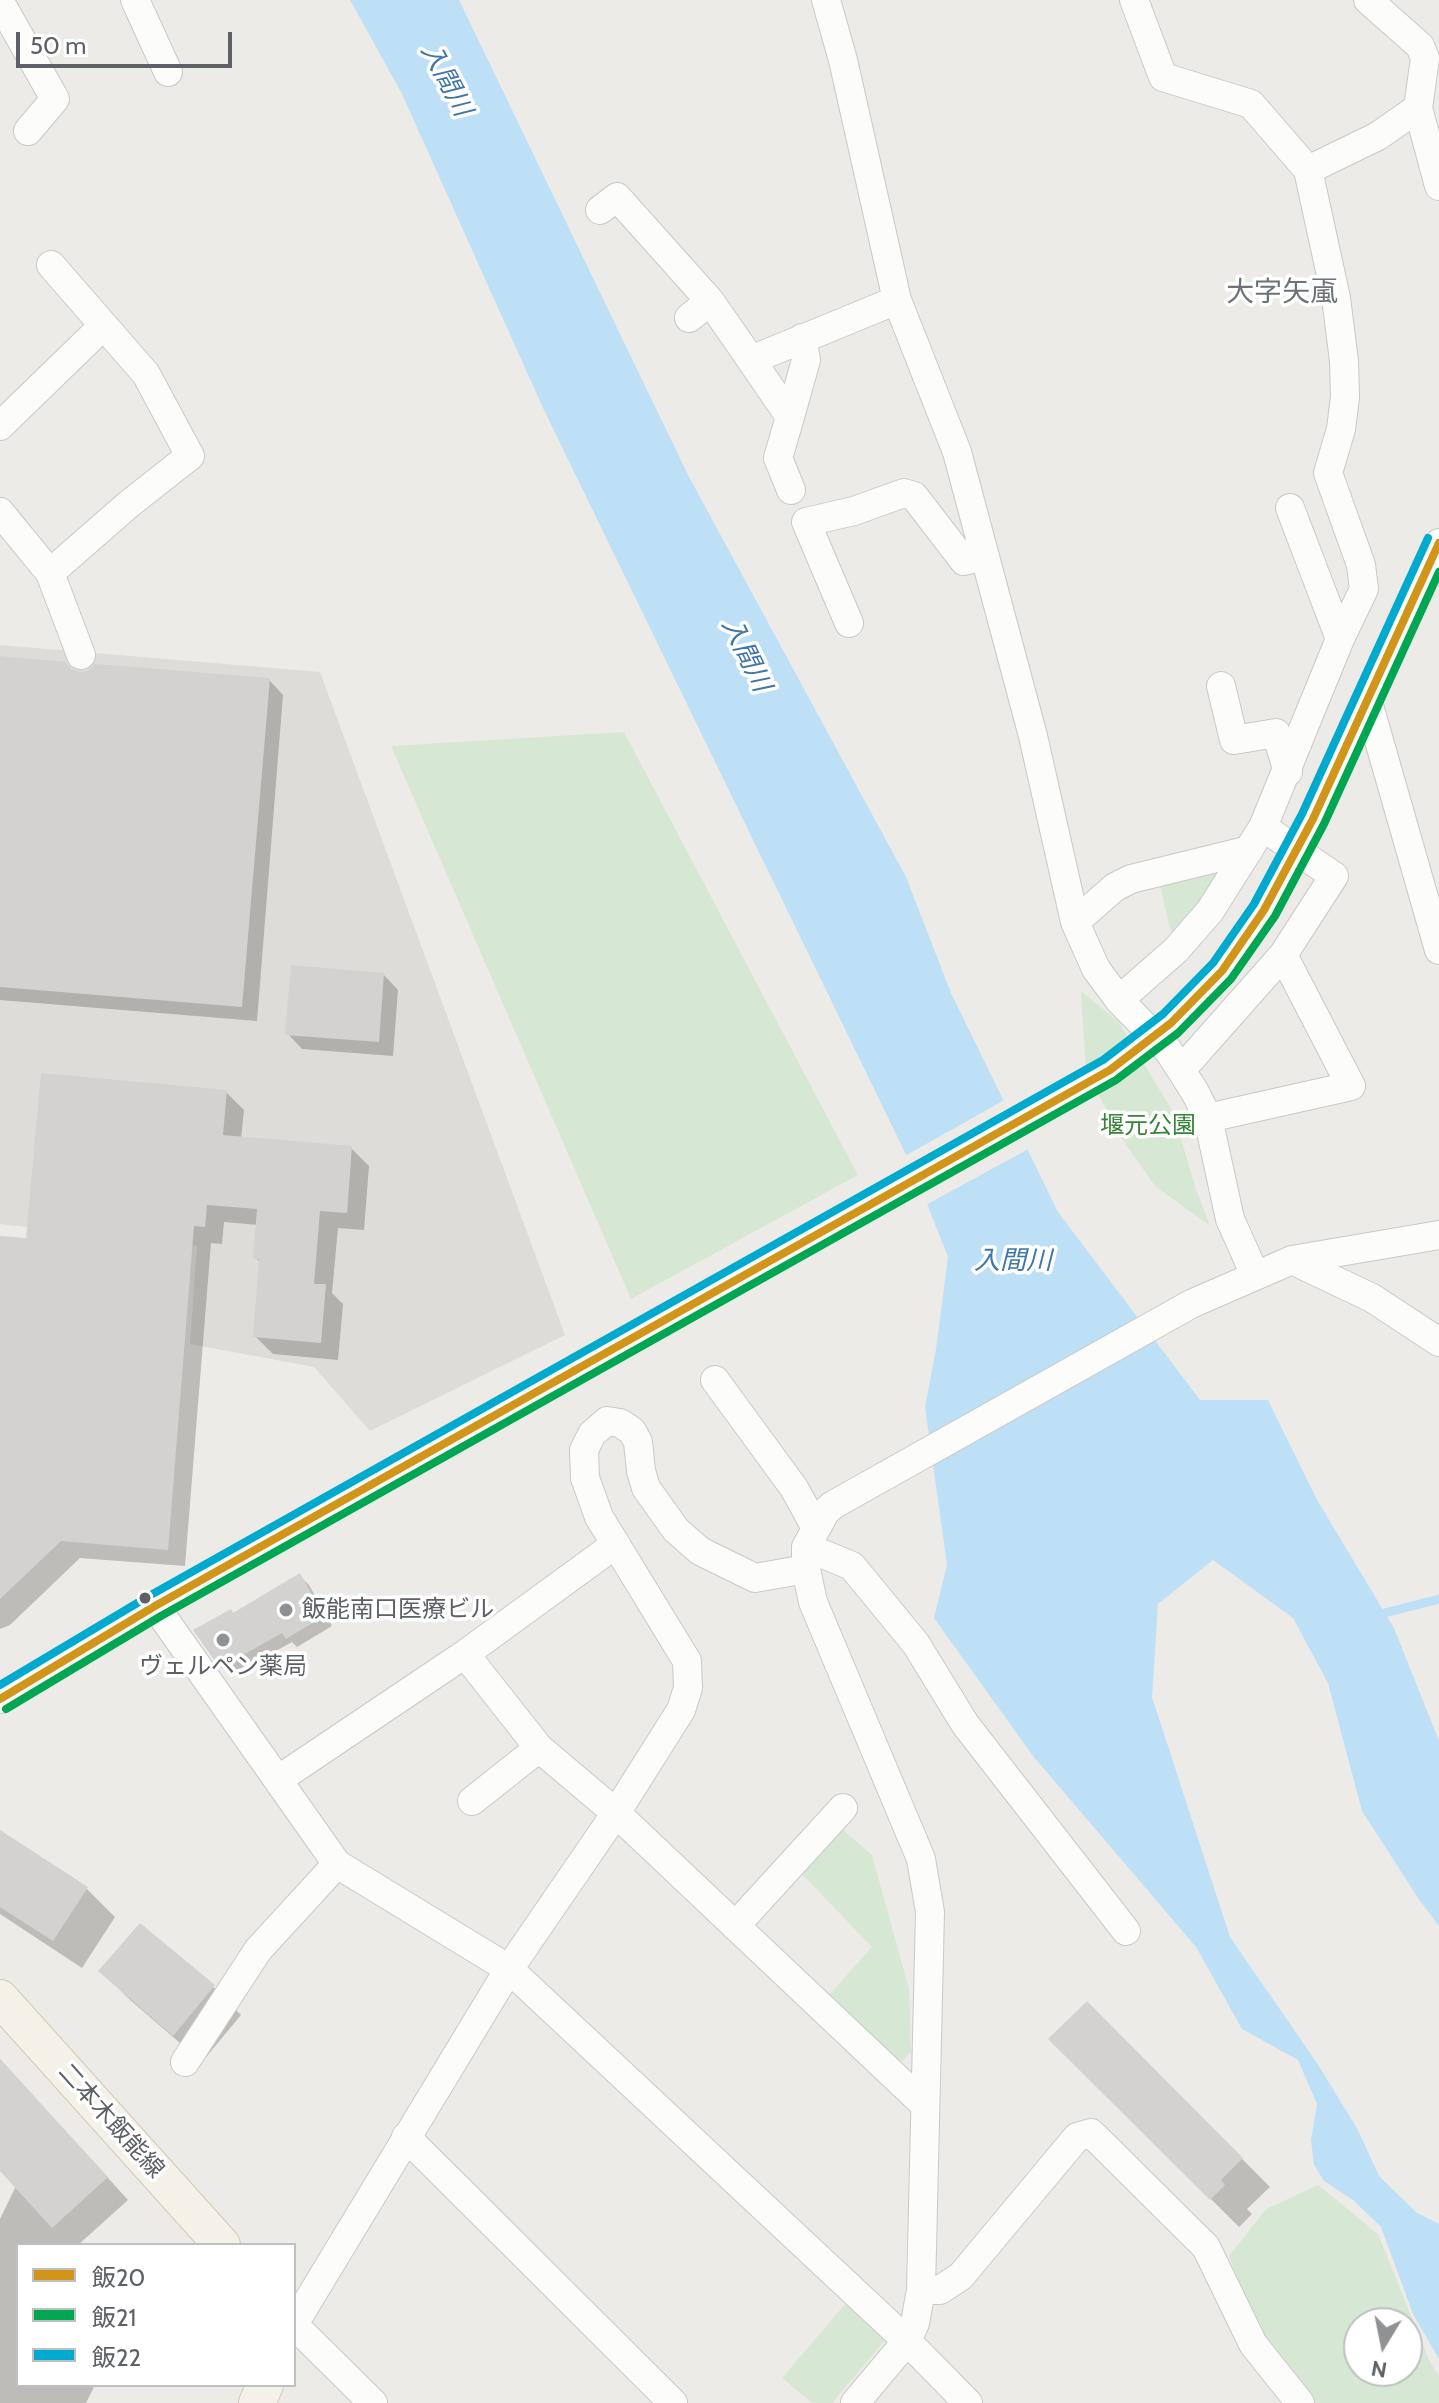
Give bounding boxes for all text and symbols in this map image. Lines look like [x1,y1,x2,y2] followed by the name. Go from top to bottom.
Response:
[20,16,236,66] scale bar
[30,31,86,60] text: 50 m
[414,38,478,122] water label: 入間川
[1226,276,1338,310] district label: 大字矢颪
[715,613,777,697] water label: 入間川
[1100,1112,1196,1140] park label: 堰元公園
[974,1245,1052,1277] water label: 入間川
[137,1590,153,1606] unlabelled marker
[302,1596,494,1624] place label: 飯能南口医療ビル
[277,1601,295,1619] marker: 飯能南口医療ビル
[214,1631,232,1649] marker: ヴェルペン薬局
[139,1653,307,1681] place label: ヴェルペン薬局
[52,2058,170,2184] street label: 二本木飯能線
[16,2243,296,2387] legend
[92,2263,145,2292] text: 飯20
[92,2303,136,2332] text: 飯21
[1343,2307,1423,2387] north arrow
[92,2343,141,2372] text: 飯22
[1369,2355,1389,2384] text: N

